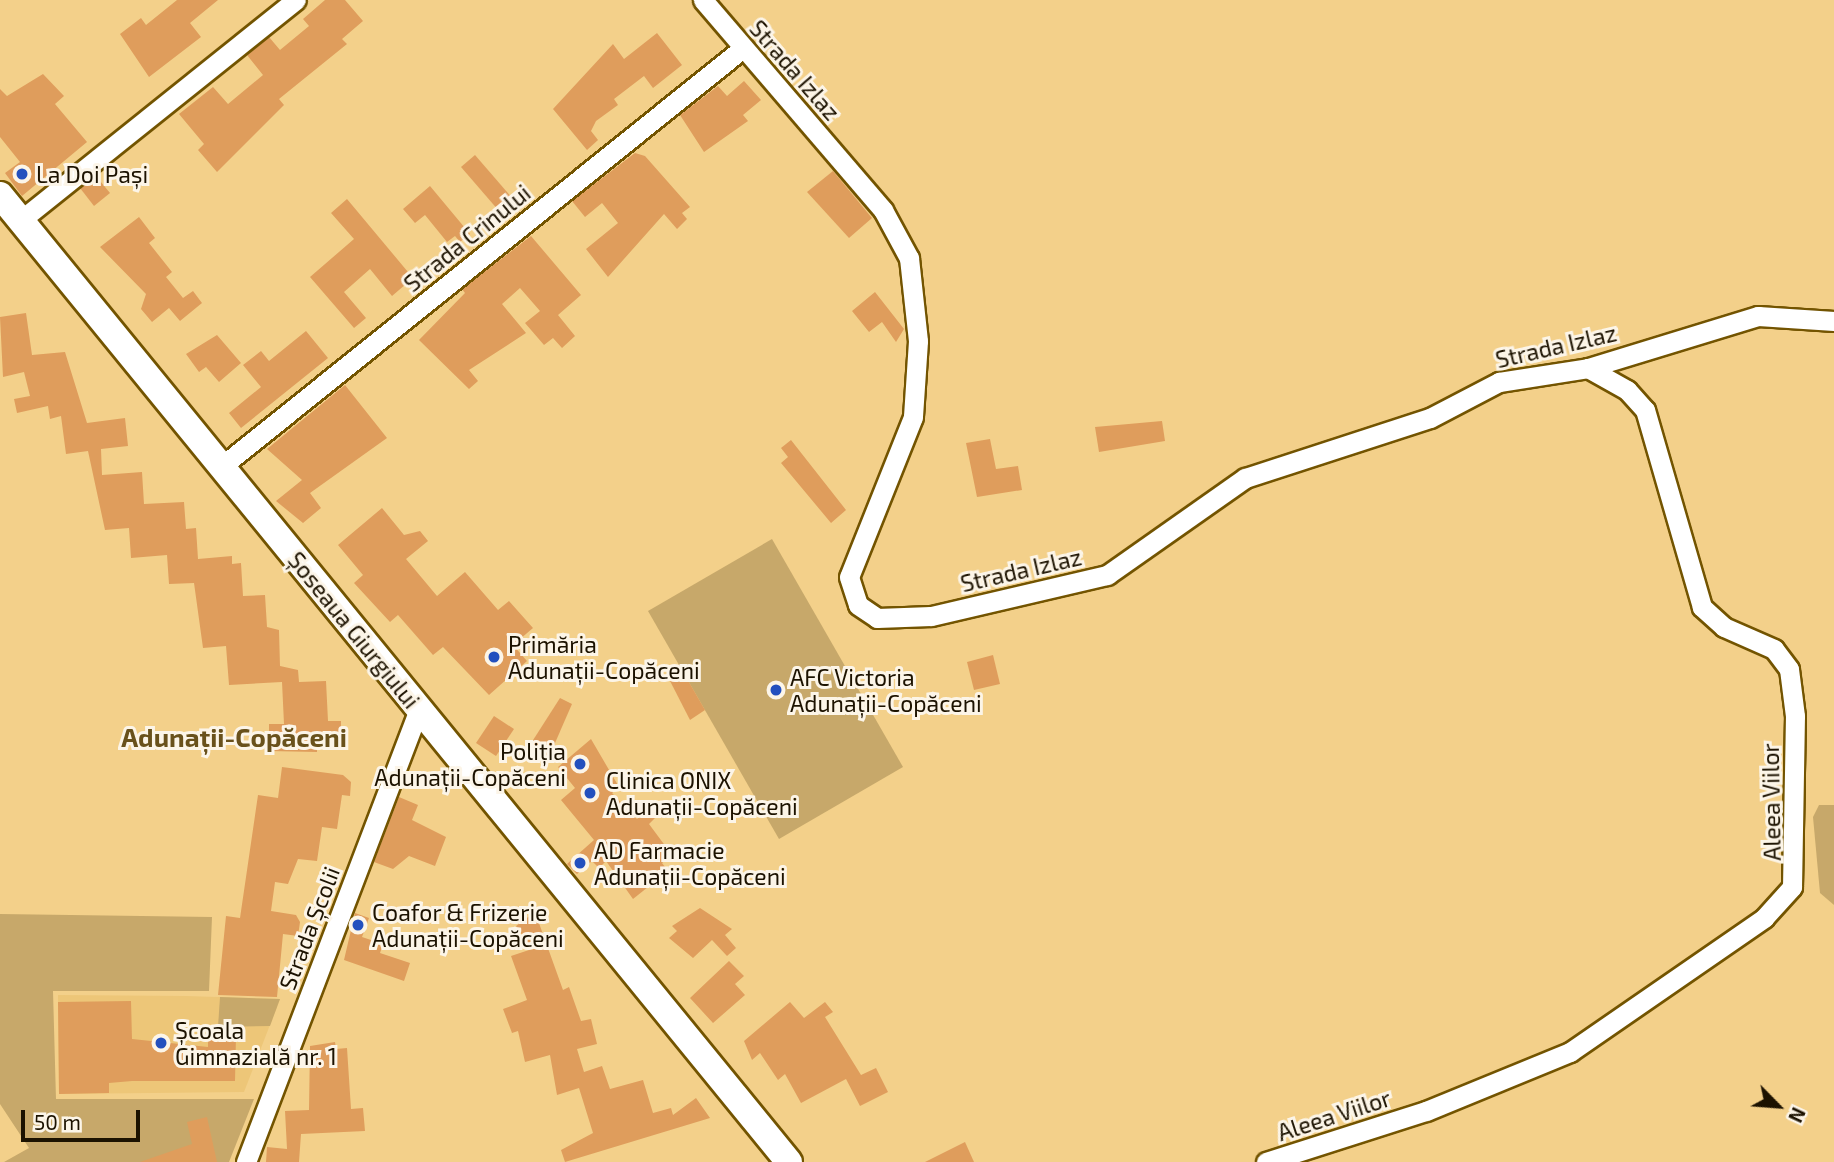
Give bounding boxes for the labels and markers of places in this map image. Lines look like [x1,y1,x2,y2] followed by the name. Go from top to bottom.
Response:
[36,160,148,188] place label: La Doi Pași
[14,166,30,182] marker: La Doi Pași
[508,630,700,684] place label: Primăria Adunații-Copăceni
[486,649,502,665] marker: Primăria Adunații-Copăceni
[790,663,982,717] place label: AFC Victoria Adunații-Copăceni
[768,682,784,698] marker: AFC Victoria Adunații-Copăceni
[374,737,566,791] place label: Poliția Adunații-Copăceni
[572,756,588,772] marker: Poliția Adunații-Copăceni
[606,766,798,820] place label: Clinica ONIX Adunații-Copăceni
[580,783,600,803] marker: Clinica ONIX Adunații-Copăceni
[594,836,786,890] place label: AD Farmacie Adunații-Copăceni
[572,855,588,871] marker: AD Farmacie Adunații-Copăceni
[372,898,564,952] place label: Coafor & Frizerie Adunații-Copăceni
[350,917,366,933] marker: Coafor & Frizerie Adunații-Copăceni
[175,1016,337,1070] place label: Școala Gimnazială nr. 1
[153,1035,169,1051] marker: Școala Gimnazială nr. 1

